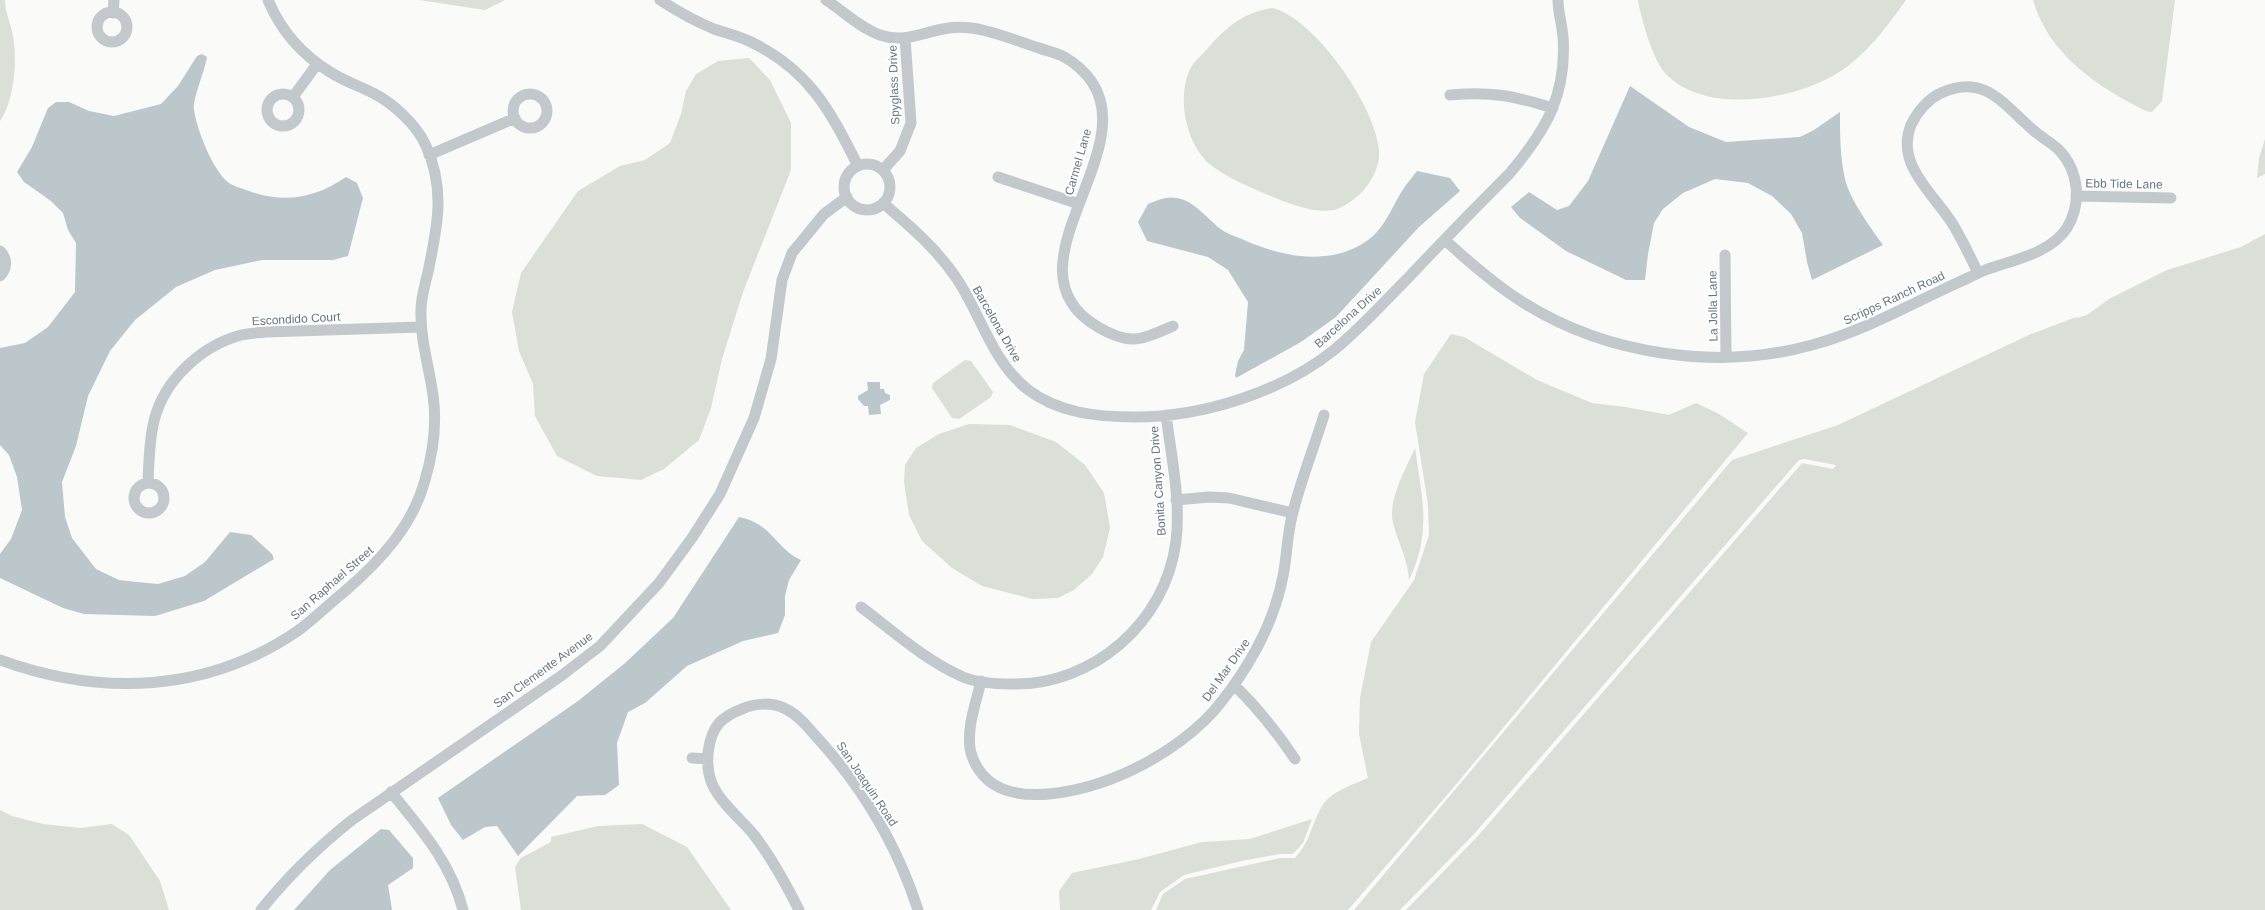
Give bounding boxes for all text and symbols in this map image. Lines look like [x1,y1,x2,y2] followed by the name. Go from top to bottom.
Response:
[886,44,902,125] street label: Spyglass Drive
[1062,127,1094,197] street label: Carmel Lane
[2085,176,2163,192] street label: Ebb Tide Lane
[1841,268,1947,328] street label: Scripps Ranch Road
[1705,270,1721,342] street label: La Jolla Lane
[1312,283,1385,351] street label: Barcelona Drive
[970,284,1025,365] street label: Barcelona Drive
[251,310,341,328] street label: Escondido Court
[1147,425,1169,536] street label: Bonita Canyon Drive
[288,543,377,623] street label: San Raphael Street
[491,629,596,711] street label: San Clemente Avenue
[1199,636,1253,704] street label: Del Mar Drive
[834,739,900,829] street label: San Joaquin Road

